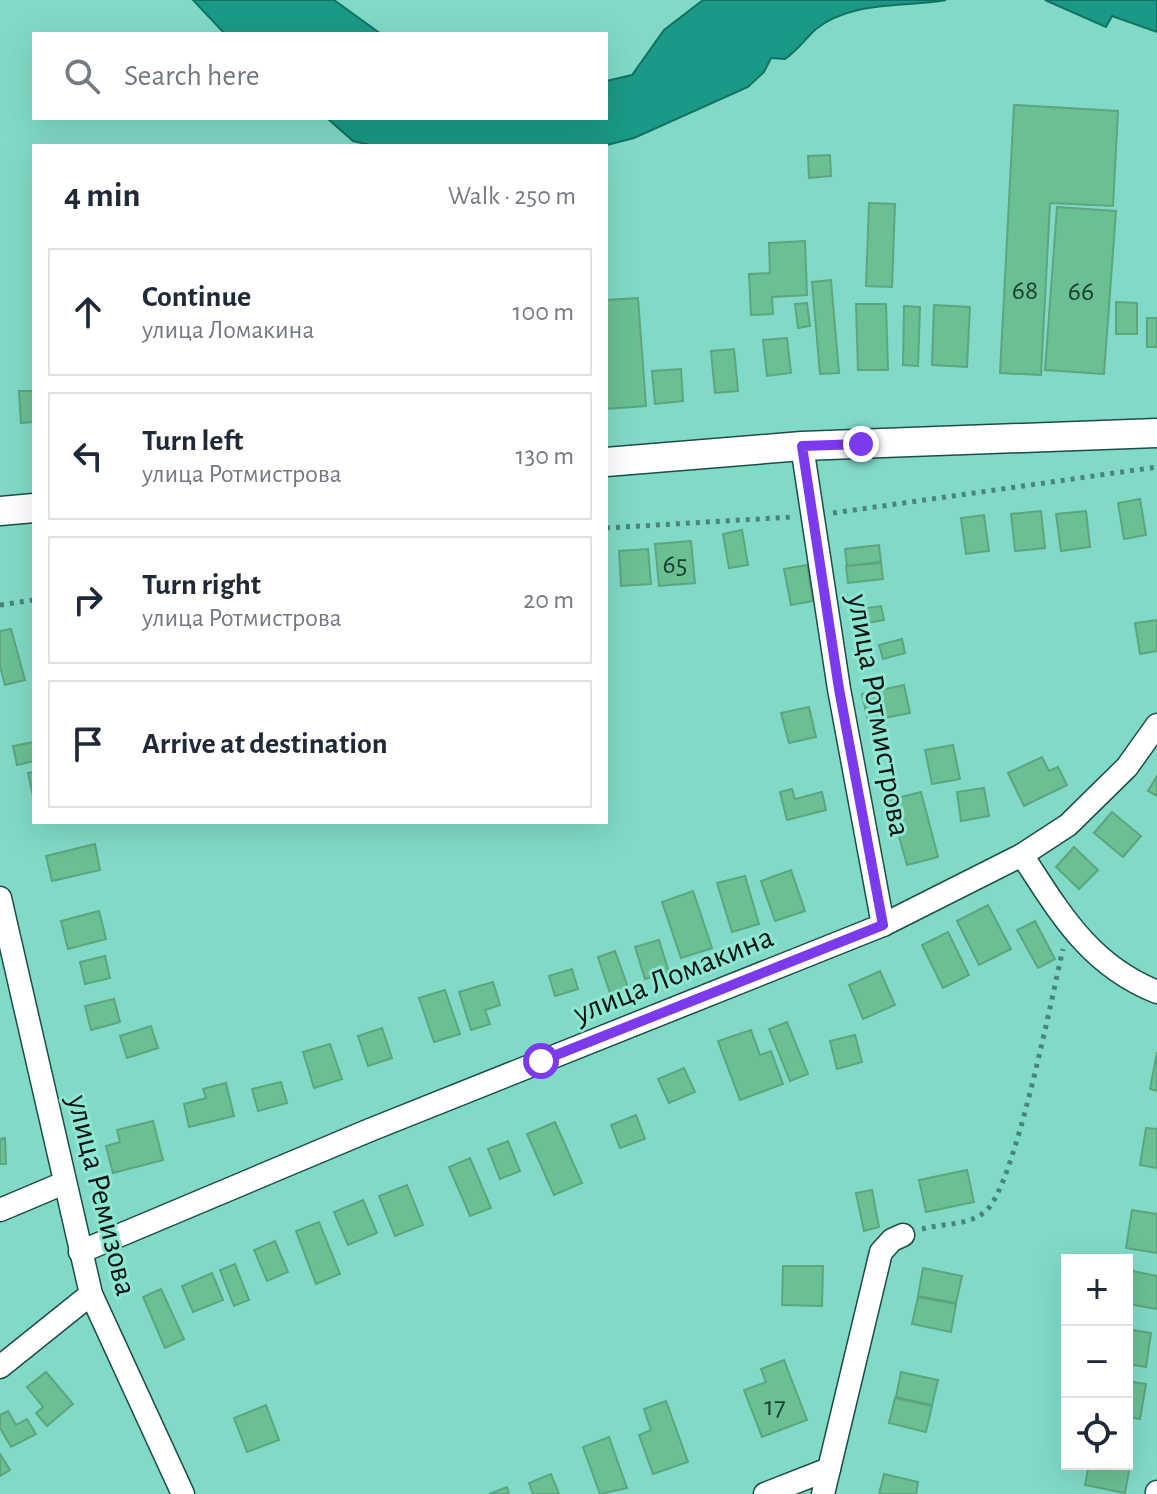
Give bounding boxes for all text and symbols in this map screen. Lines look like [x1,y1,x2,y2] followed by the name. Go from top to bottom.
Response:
[32,32,608,120] search box
[60,54,104,98] icon: search
[124,61,260,91] text: Search here
[64,179,141,213] text: 4 min
[448,183,576,209] text: Walk · 250 m
[1012,277,1038,305] house number: 68
[1068,278,1094,306] house number: 66
[142,282,251,312] text: Continue
[66,290,110,334] icon: ahead
[513,299,574,325] text: 100 m
[142,317,314,343] text: улица Ломакина
[142,426,243,456] text: Turn left
[843,426,879,462] route end
[66,434,110,478] icon: left
[516,443,574,469] text: 130 m
[142,461,342,487] text: улица Ротмистрова
[663,551,687,579] house number: 65
[142,570,261,600] text: Turn right
[66,578,110,622] icon: right
[523,587,574,613] text: 20 m
[842,590,916,839] street label: улица Ротмистрова
[142,605,342,631] text: улица Ротмистрова
[66,722,110,766] icon: arrive
[142,729,388,759] text: Arrive at destination
[568,920,778,1030] street label: улица Ломакина
[523,1043,559,1079] route start
[61,1091,142,1299] street label: улица Ремизова
[1061,1254,1133,1470] map controls
[1061,1254,1133,1326] button: +
[1061,1326,1133,1398] button: −
[764,1393,786,1421] house number: 17
[1061,1398,1133,1470] button: locate

